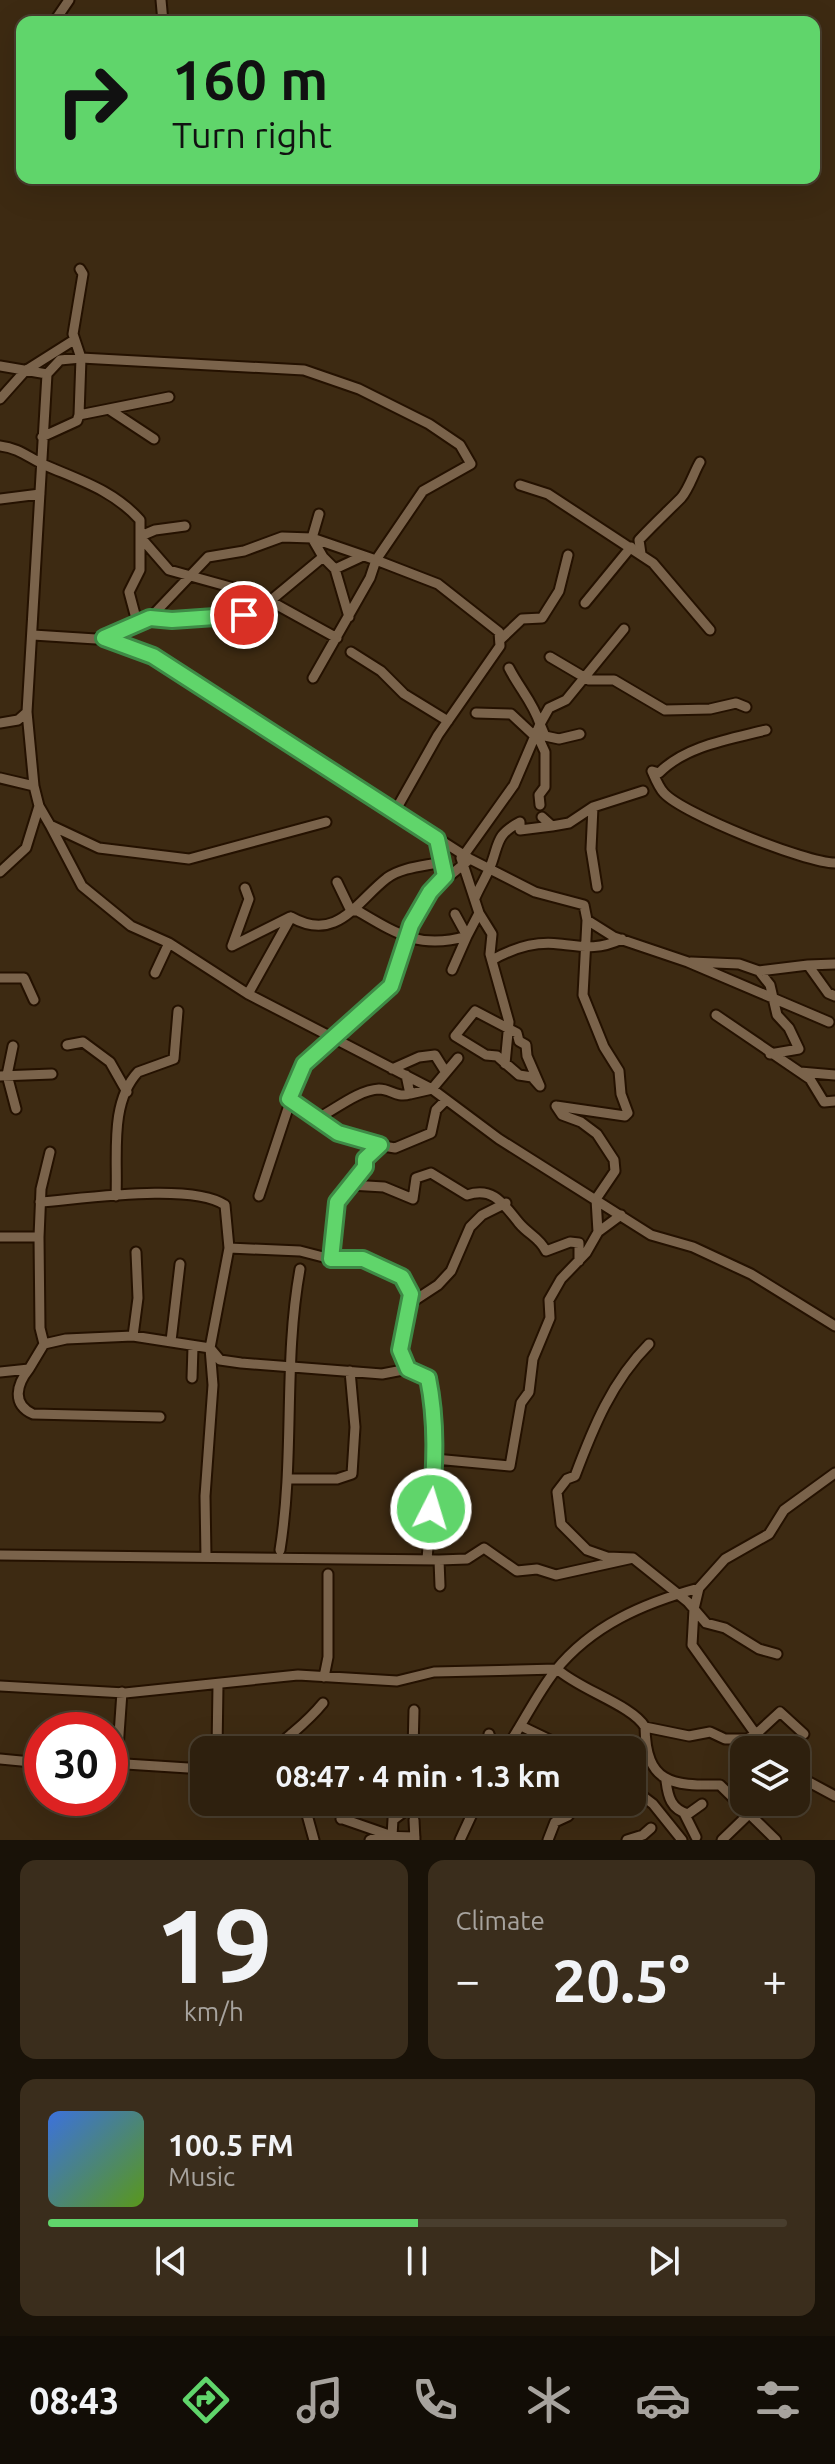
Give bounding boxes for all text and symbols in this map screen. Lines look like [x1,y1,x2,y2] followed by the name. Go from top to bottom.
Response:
[40,48,144,152] icon: right
[172,48,328,111] text: 160 m
[172,114,332,155] text: Turn right
[210,581,278,649] pin
[222,593,266,637] icon: arrive
[389,1467,473,1551] position arrow
[24,1712,128,1816] speed limit sign: 30
[730,1736,810,1816] map controls
[730,1736,810,1816] button: layers
[275,1759,561,1793] text: 08:47 · 4 min · 1.3 km
[155,1886,272,2003] text: 19
[456,1906,545,1935] text: Climate
[553,1946,690,2013] text: 20.5°
[456,1955,480,2004] text: −
[762,1955,787,2004] text: +
[184,1997,244,2026] text: km/h
[168,2128,294,2162] text: 100.5 FM
[168,2162,235,2191] text: Music
[149,2239,193,2283] icon: previous
[395,2239,439,2283] icon: pause
[642,2239,686,2283] icon: next
[178,2372,234,2428] icon: directions
[292,2372,348,2428] icon: music
[407,2372,463,2428] icon: phone
[521,2372,577,2428] icon: climate
[635,2372,691,2428] icon: car
[750,2372,806,2428] icon: filters
[29,2380,119,2421] text: 08:43

